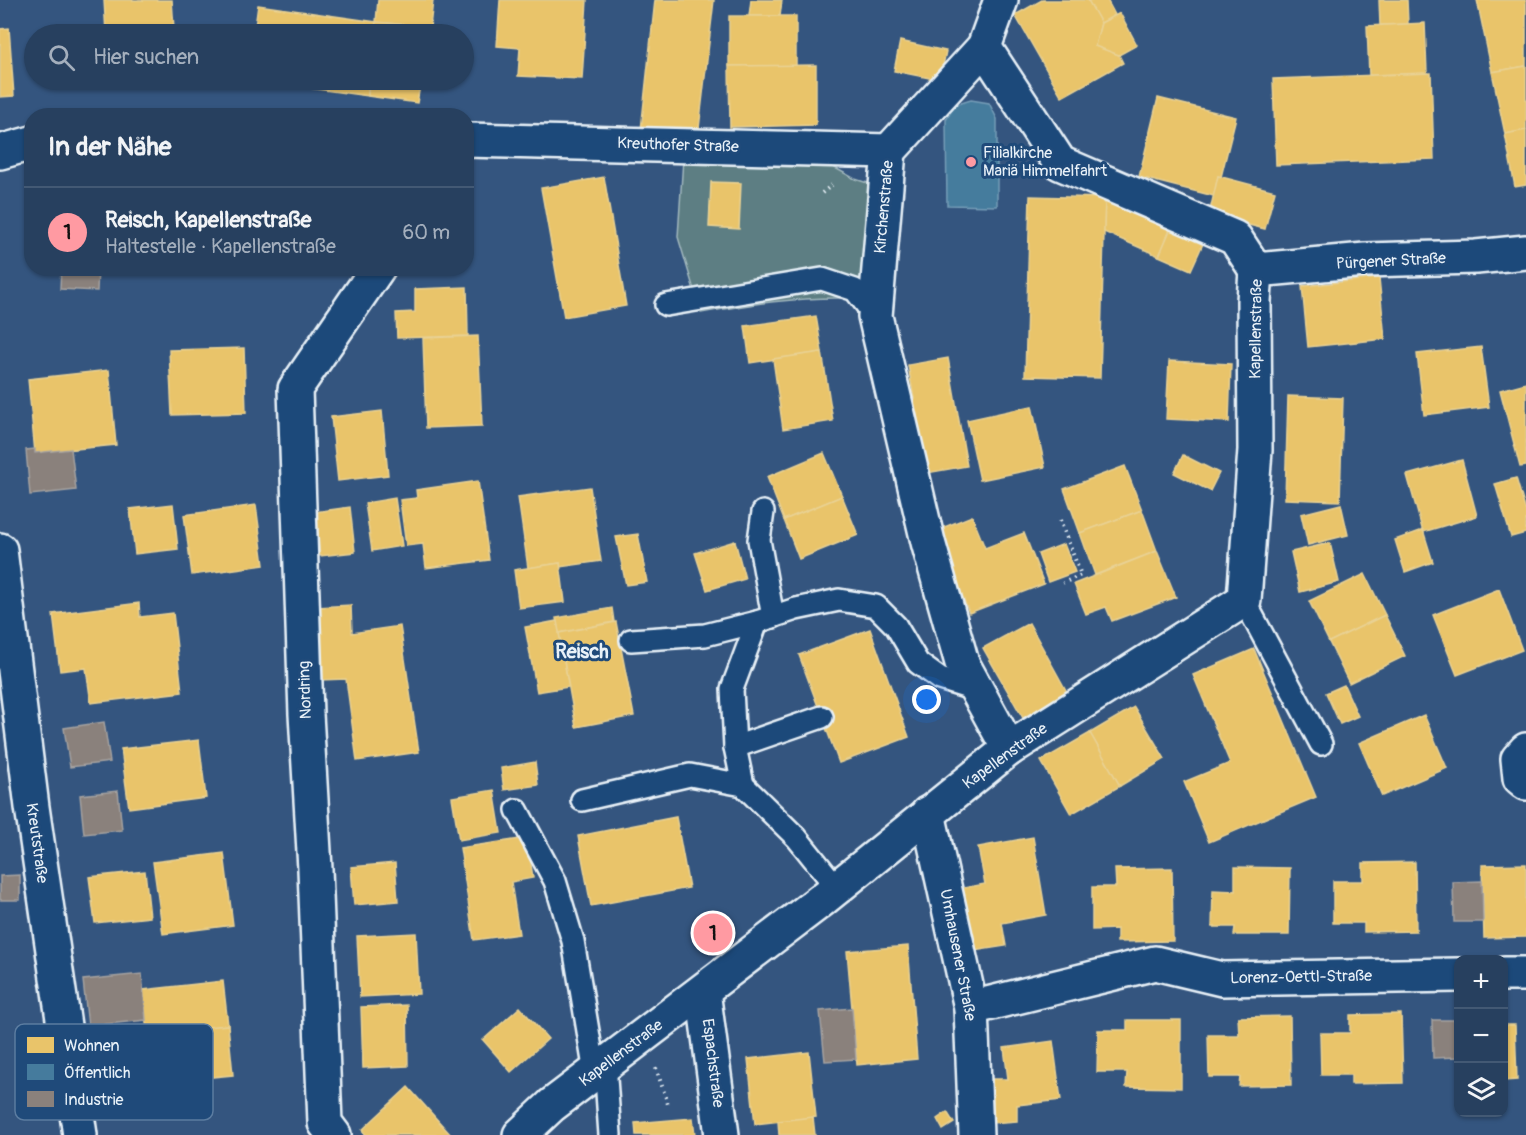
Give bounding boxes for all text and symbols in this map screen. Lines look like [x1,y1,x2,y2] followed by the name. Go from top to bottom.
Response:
[24,24,474,90] search box
[45,41,78,74] icon: search
[93,43,199,71] text: Hier suchen
[48,131,171,163] text: In der Nähe
[617,133,739,157] street label: Kreuthofer Straße
[983,143,1108,181] place label: Filialkirche Mariä Himmelfahrt
[964,155,978,169] marker: Filialkirche Mariä Himmelfahrt
[870,159,898,254] street label: Kirchenstraße
[105,206,311,234] text: Reisch, Kapellenstraße
[64,220,71,245] text: 1
[403,220,450,245] text: 60 m
[105,234,336,259] text: Haltestelle · Kapellenstraße
[1335,248,1447,274] street label: Pürgener Straße
[1245,279,1267,379] street label: Kapellenstraße
[555,639,609,664] district label: Reisch
[294,661,316,719] street label: Nordring
[912,685,941,714] your location
[959,719,1051,793] street label: Kapellenstraße
[21,802,53,884] street label: Kreutstraße
[935,887,981,1023] street label: Umhausener Straße
[694,910,732,956] pin: 1
[1454,955,1508,1117] map controls
[1454,955,1508,1009] button: +
[1230,966,1372,988] street label: Lorenz-Oettl-Straße
[1454,1009,1508,1063] button: −
[575,1015,667,1091] street label: Kapellenstraße
[698,1017,728,1109] street label: Espachstraße
[15,1024,213,1120] legend
[64,1036,119,1056] text: Wohnen
[64,1063,130,1083] text: Öffentlich
[1454,1063,1508,1117] button: layers
[64,1090,124,1110] text: Industrie

